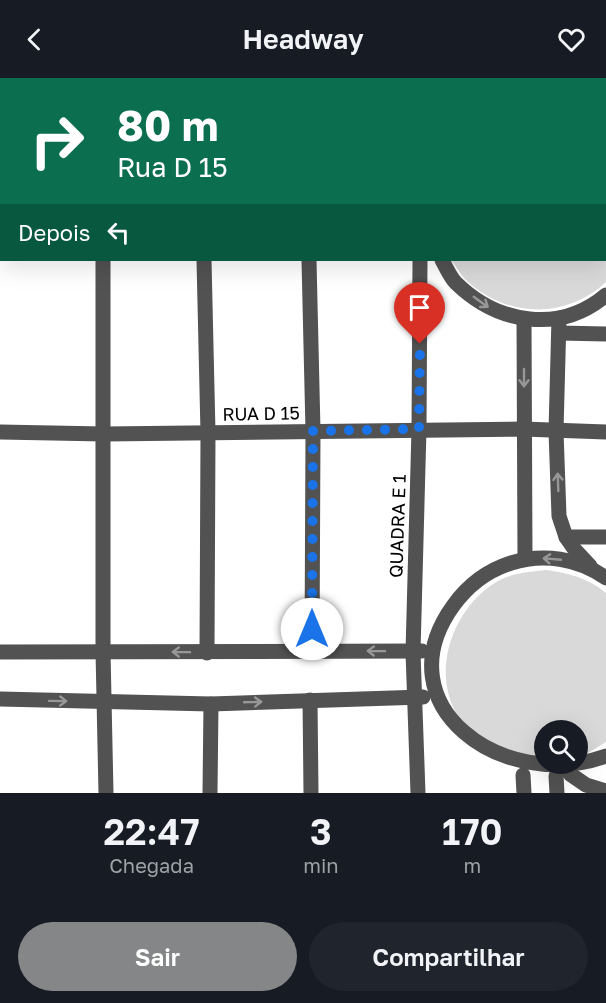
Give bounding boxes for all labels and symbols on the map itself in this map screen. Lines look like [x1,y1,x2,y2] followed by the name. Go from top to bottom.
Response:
[394,282,445,344] pin
[472,296,488,308] one-way arrow
[518,367,530,387] one-way arrow
[222,401,300,425] street label: RUA D 15
[552,472,563,492] one-way arrow
[384,474,410,578] street label: QUADRA E 1
[543,553,563,564] one-way arrow
[280,597,344,661] position arrow
[171,646,191,658] one-way arrow
[366,646,386,657] one-way arrow
[48,695,68,707] one-way arrow
[243,697,263,708] one-way arrow

